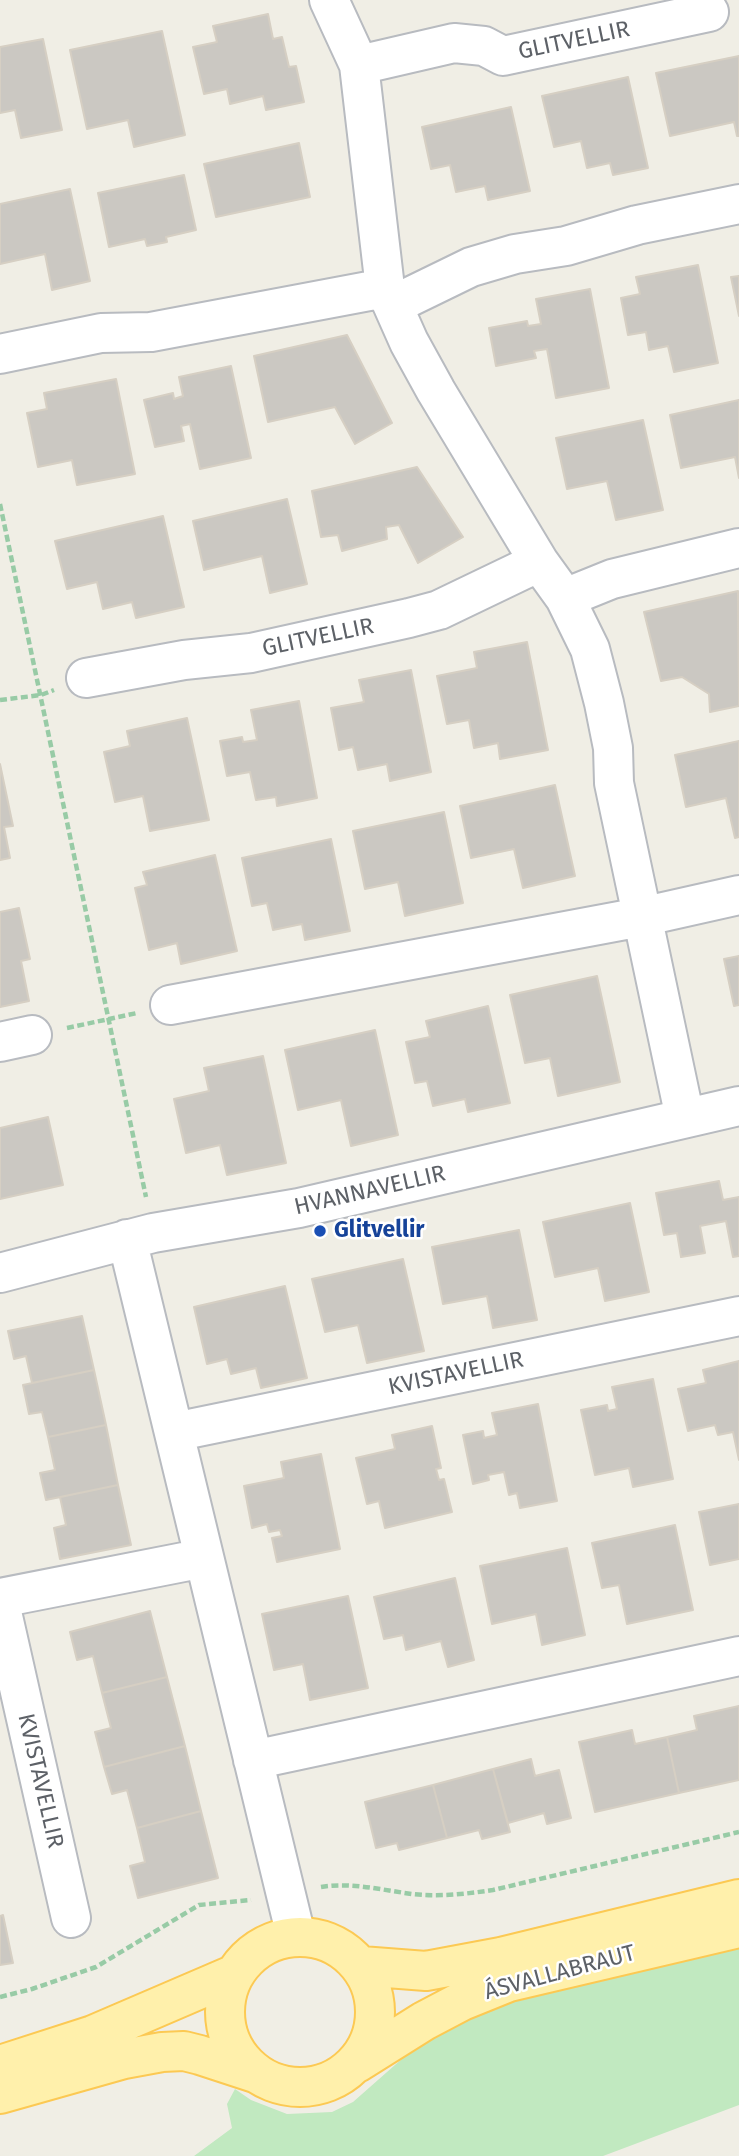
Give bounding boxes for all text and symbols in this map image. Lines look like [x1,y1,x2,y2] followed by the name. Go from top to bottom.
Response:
[516,16,632,66] street label: GLITVELLIR
[260,613,376,663] street label: GLITVELLIR
[292,1160,448,1222] street label: HVANNAVELLIR
[334,1217,425,1245] place label: Glitvellir
[312,1223,328,1239] marker: Glitvellir
[386,1346,526,1402] street label: KVISTAVELLIR
[11,1711,69,1851] street label: KVISTAVELLIR
[482,1940,638,2006] street label: ÁSVALLABRAUT

